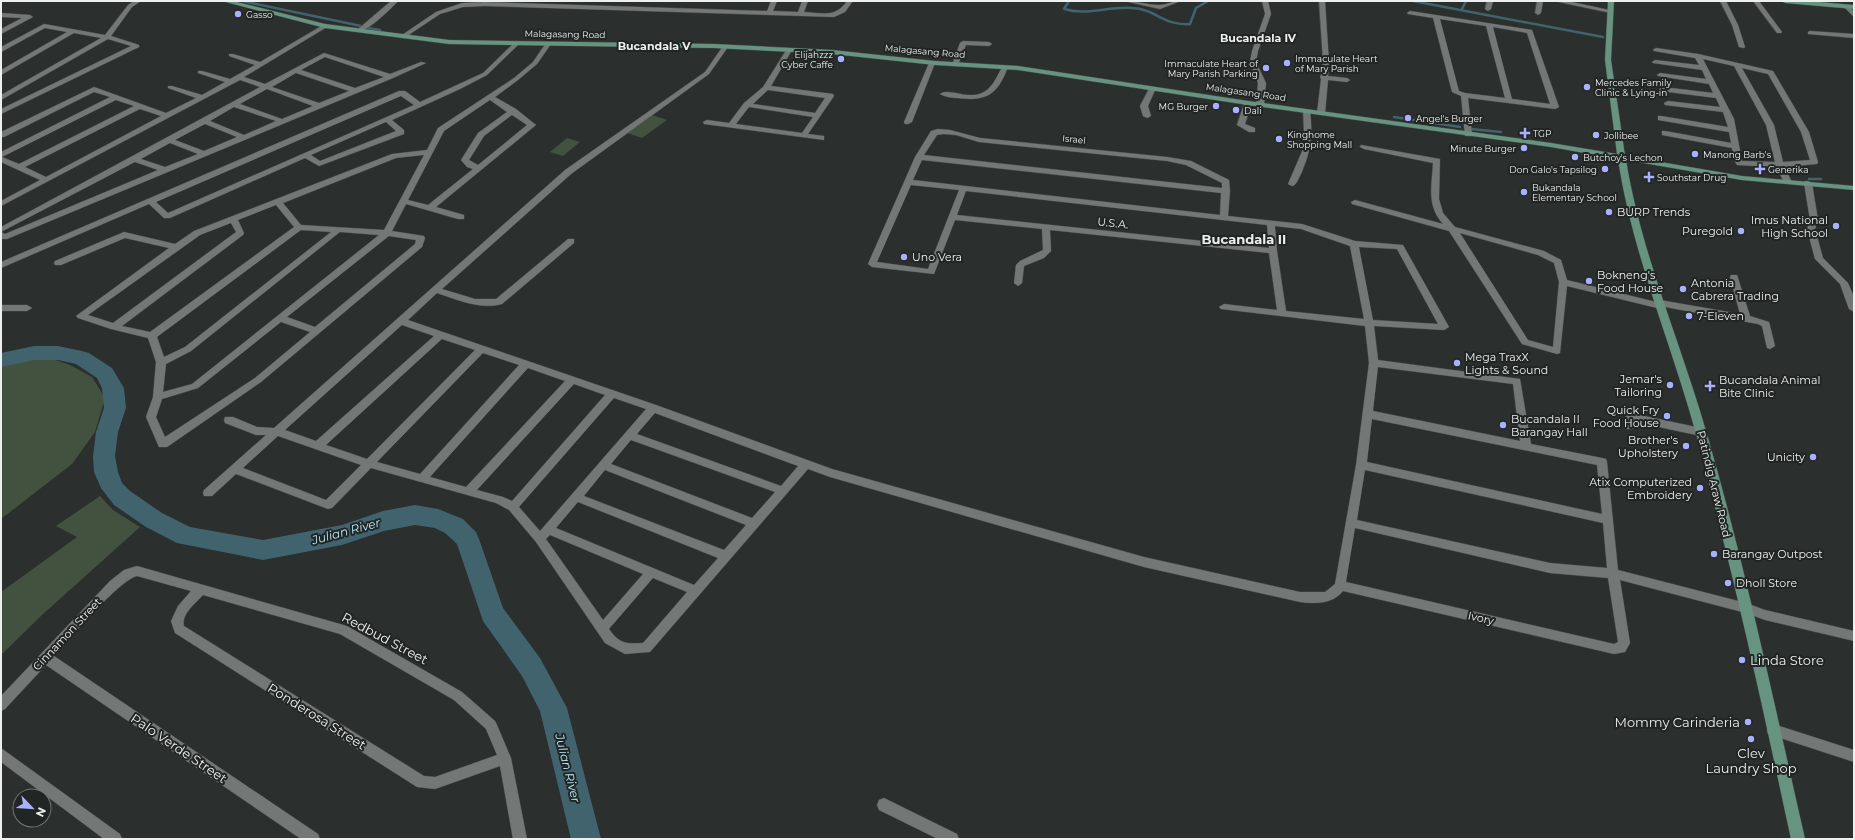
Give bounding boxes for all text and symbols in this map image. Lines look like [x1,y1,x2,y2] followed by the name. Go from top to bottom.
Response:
[233,9,243,19] marker: Gasso
[246,9,273,20] place label: Gasso
[524,28,606,40] street label: Malagasang Road
[1220,31,1297,45] district label: Bucandala IV
[618,39,691,53] district label: Bucandala V
[884,42,966,60] street label: Malagasang Road
[781,49,834,70] place label: Elijahzzz Cyber Caffe
[1295,53,1378,74] place label: Immaculate Heart of Mary Parish
[836,54,846,64] marker: Elijahzzz Cyber Caffe
[1164,58,1259,79] place label: Immaculate Heart of Mary Parish Parking
[1282,58,1292,68] marker: Immaculate Heart of Mary Parish
[1261,63,1271,73] marker: Immaculate Heart of Mary Parish Parking
[1595,77,1671,98] place label: Mercedes Family Clinic & Lying-in
[1205,81,1287,103] street label: Malagasang Road
[1582,82,1592,92] marker: Mercedes Family Clinic & Lying-in
[1159,101,1208,112] place label: MG Burger
[1211,101,1221,111] marker: MG Burger
[1231,105,1241,115] marker: Dali
[1244,105,1262,116] place label: Dali
[1403,113,1413,123] marker: Angel's Burger
[1416,113,1483,124] place label: Angel's Burger
[1520,128,1530,138] marker: TGP
[1533,128,1552,139] place label: TGP
[1287,129,1352,150] place label: Kinghome Shopping Mall
[1591,130,1601,140] marker: Jollibee
[1603,130,1639,141] place label: Jollibee
[1062,132,1086,146] street label: Israel
[1274,134,1284,144] marker: Kinghome Shopping Mall
[1450,143,1516,154] place label: Minute Burger
[1519,143,1529,153] marker: Minute Burger
[1690,149,1700,159] marker: Manong Barb's
[1703,149,1772,160] place label: Manong Barb's
[1570,152,1580,162] marker: Butchoy's Lechon
[1583,152,1663,163] place label: Butchoy's Lechon
[1509,164,1597,175] place label: Don Galo's Tapsilog
[1600,164,1610,174] marker: Don Galo's Tapsilog
[1755,164,1765,174] marker: Generika
[1768,164,1808,175] place label: Generika
[1644,172,1654,182] marker: Southstar Drug
[1657,172,1726,183] place label: Southstar Drug
[1532,182,1617,203] place label: Bukandala Elementary School
[1519,187,1529,197] marker: Bukandala Elementary School
[1617,205,1691,219] place label: BURP Trends
[1604,207,1614,217] marker: BURP Trends
[1751,213,1828,240] place label: Imus National High School
[1097,214,1129,232] street label: U.S.A.
[1831,221,1841,231] marker: Imus National High School
[1682,224,1733,238] place label: Puregold
[1736,226,1746,236] marker: Puregold
[1202,231,1286,247] district label: Bucandala II
[912,250,962,264] place label: Uno Vera
[899,252,909,262] marker: Uno Vera
[1597,268,1664,295] place label: Bokneng's Food House
[1584,276,1594,286] marker: Bokneng's Food House
[1691,276,1779,303] place label: Antonia Cabrera Trading
[1678,284,1688,294] marker: Antonia Cabrera Trading
[1697,309,1744,323] place label: 7-Eleven
[1684,311,1694,321] marker: 7-Eleven
[1465,350,1548,377] place label: Mega TraxX Lights & Sound
[1452,358,1462,368] marker: Mega TraxX Lights & Sound
[1614,372,1663,399] place label: Jemar's Tailoring
[1719,373,1821,400] place label: Bucandala Animal Bite Clinic
[1665,380,1675,390] marker: Jemar's Tailoring
[1704,380,1716,392] marker: Bucandala Animal Bite Clinic
[1593,403,1659,430] place label: Quick Fry Food House
[1662,411,1672,421] marker: Quick Fry Food House
[1511,412,1588,439] place label: Bucandala II Barangay Hall
[1498,420,1508,430] marker: Bucandala II Barangay Hall
[1694,429,1734,539] street label: Patindig Araw Road
[1618,433,1679,460] place label: Brother's Upholstery
[1681,441,1691,451] marker: Brother's Upholstery
[1767,450,1805,464] place label: Unicity
[1808,452,1818,462] marker: Unicity
[1589,475,1692,502] place label: Atix Computerized Embroidery
[1695,483,1705,493] marker: Atix Computerized Embroidery
[309,515,382,548] water label: Julian River
[1722,547,1823,561] place label: Barangay Outpost
[1709,549,1719,559] marker: Barangay Outpost
[1736,576,1797,590] place label: Dholl Store
[1723,578,1733,588] marker: Dholl Store
[30,594,105,673] street label: Cinnamon Street
[1467,608,1495,628] street label: Ivory
[339,609,431,667] street label: Redbud Street
[1750,652,1824,668] place label: Linda Store
[1737,655,1747,665] marker: Linda Store
[265,679,369,753] street label: Ponderosa Street
[128,710,230,786] street label: Palo Verde Street
[1615,714,1740,730] place label: Mommy Carinderia
[1743,717,1753,727] marker: Mommy Carinderia
[552,731,584,804] water label: Julian River
[1746,734,1756,744] marker: Clev Laundry Shop
[1706,745,1797,776] place label: Clev Laundry Shop
[12,788,52,828] north arrow
[33,805,49,819] text: N

